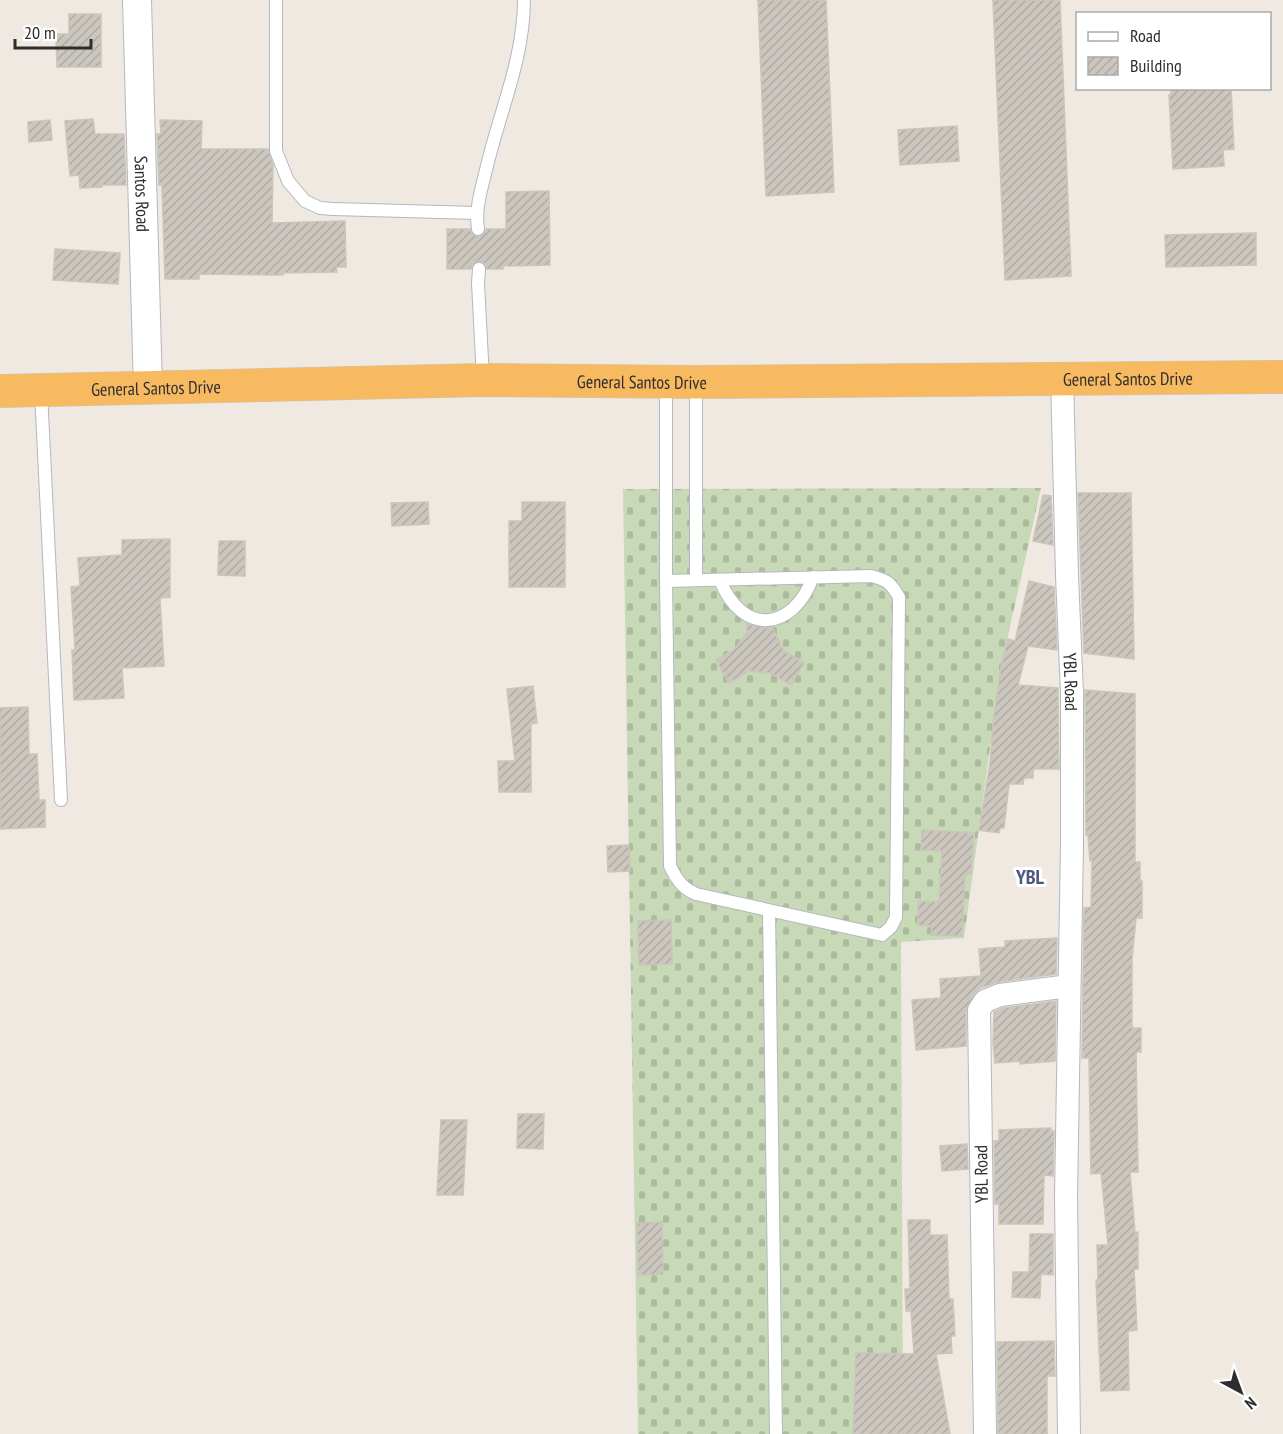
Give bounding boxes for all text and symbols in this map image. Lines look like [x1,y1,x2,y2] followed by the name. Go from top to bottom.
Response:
[15,12,92,50] scale bar
[1076,12,1271,90] legend
[24,21,56,44] text: 20 m
[1130,24,1161,47] text: Road
[1130,54,1182,77] text: Building
[130,156,155,232] street label: Santos Road
[1063,366,1193,390] street label: General Santos Drive
[577,369,707,394] street label: General Santos Drive
[91,374,221,400] street label: General Santos Drive
[1059,652,1084,711] street label: YBL Road
[1015,864,1045,890] district label: YBL
[969,1145,993,1203] street label: YBL Road
[1211,1362,1271,1422] north arrow
[1241,1393,1261,1414] text: N

